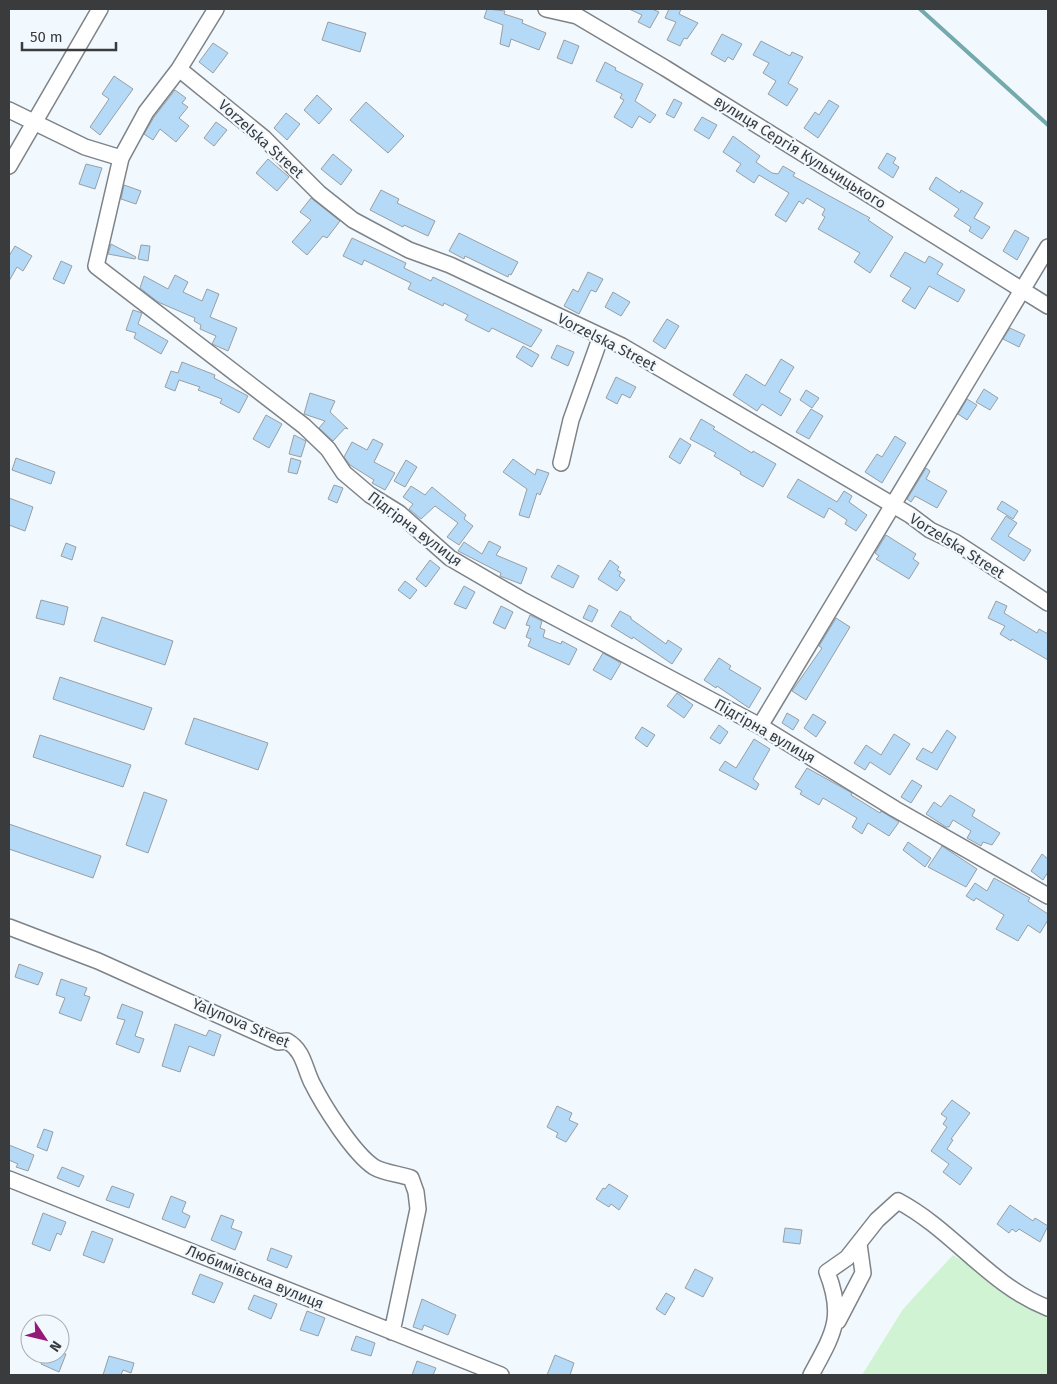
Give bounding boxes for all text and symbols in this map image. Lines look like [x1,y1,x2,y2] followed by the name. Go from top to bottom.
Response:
[22,20,116,52] scale bar
[30,28,63,46] text: 50 m
[711,92,889,212] street label: вулиця Сергія Кульчицького
[215,96,308,182] street label: Vorzelska Street
[554,309,660,375] street label: Vorzelska Street
[364,488,466,570] street label: Підгірна вулиця
[906,510,1008,583] street label: Vorzelska Street
[711,695,819,767] street label: Підгірна вулиця
[190,994,293,1052] street label: Yalynova Street
[184,1241,326,1313] street label: Любимівська вулиця
[20,1314,70,1364] north arrow
[46,1337,65,1355] text: N

